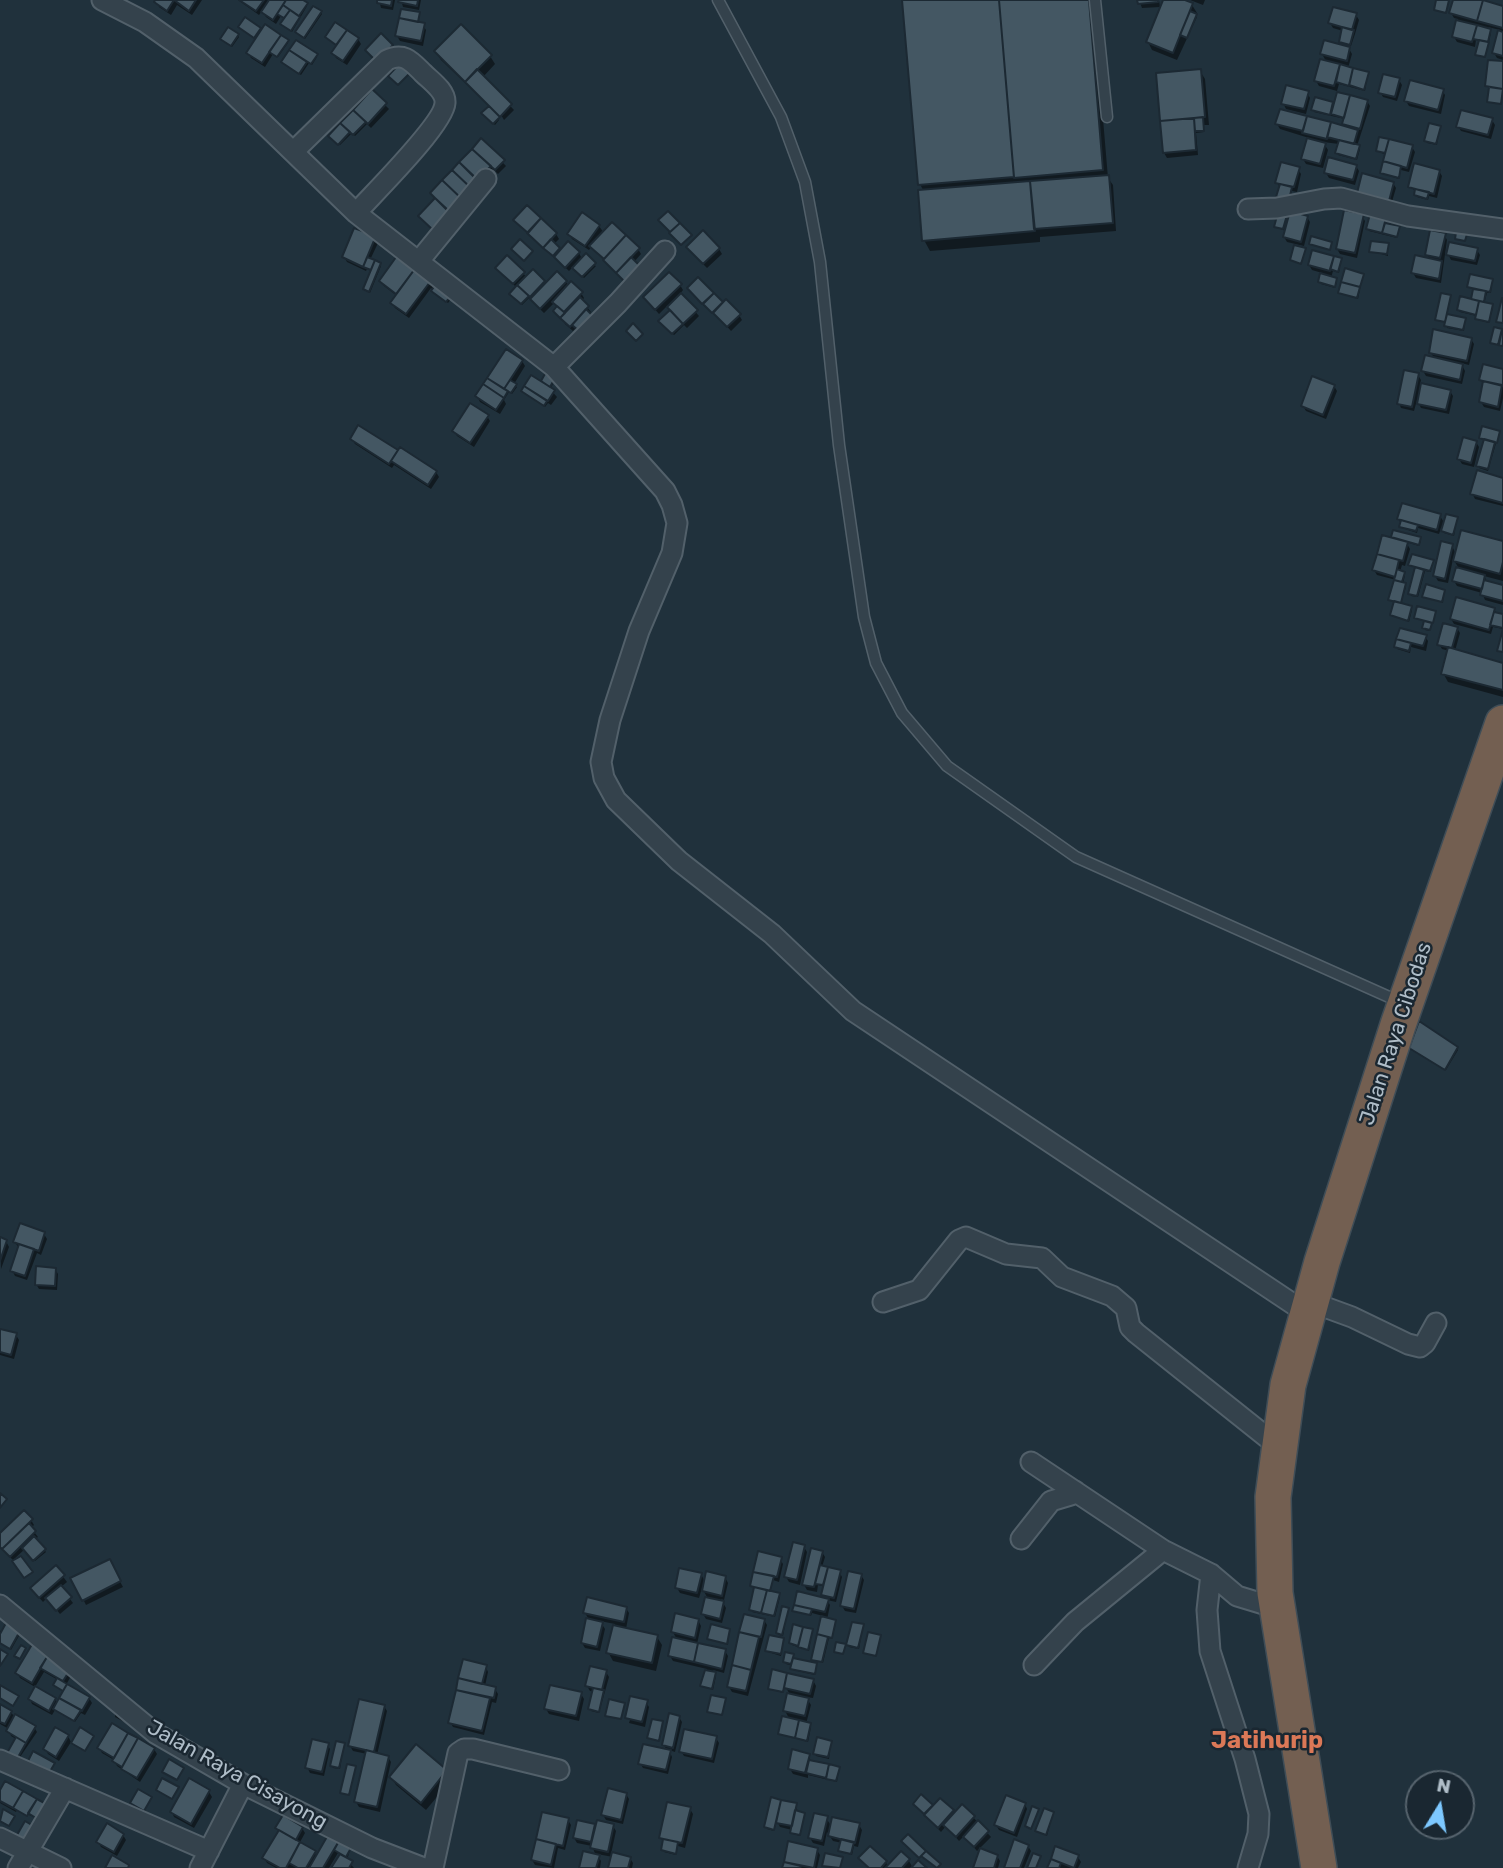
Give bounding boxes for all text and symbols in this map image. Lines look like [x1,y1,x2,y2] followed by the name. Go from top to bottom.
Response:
[1355,939,1437,1129] street label: Jalan Raya Cibodas
[143,1715,331,1835] street label: Jalan Raya Cisayong
[1211,1727,1323,1755] district label: Jatihurip
[1405,1770,1475,1840] north arrow
[1435,1773,1453,1798] text: N

